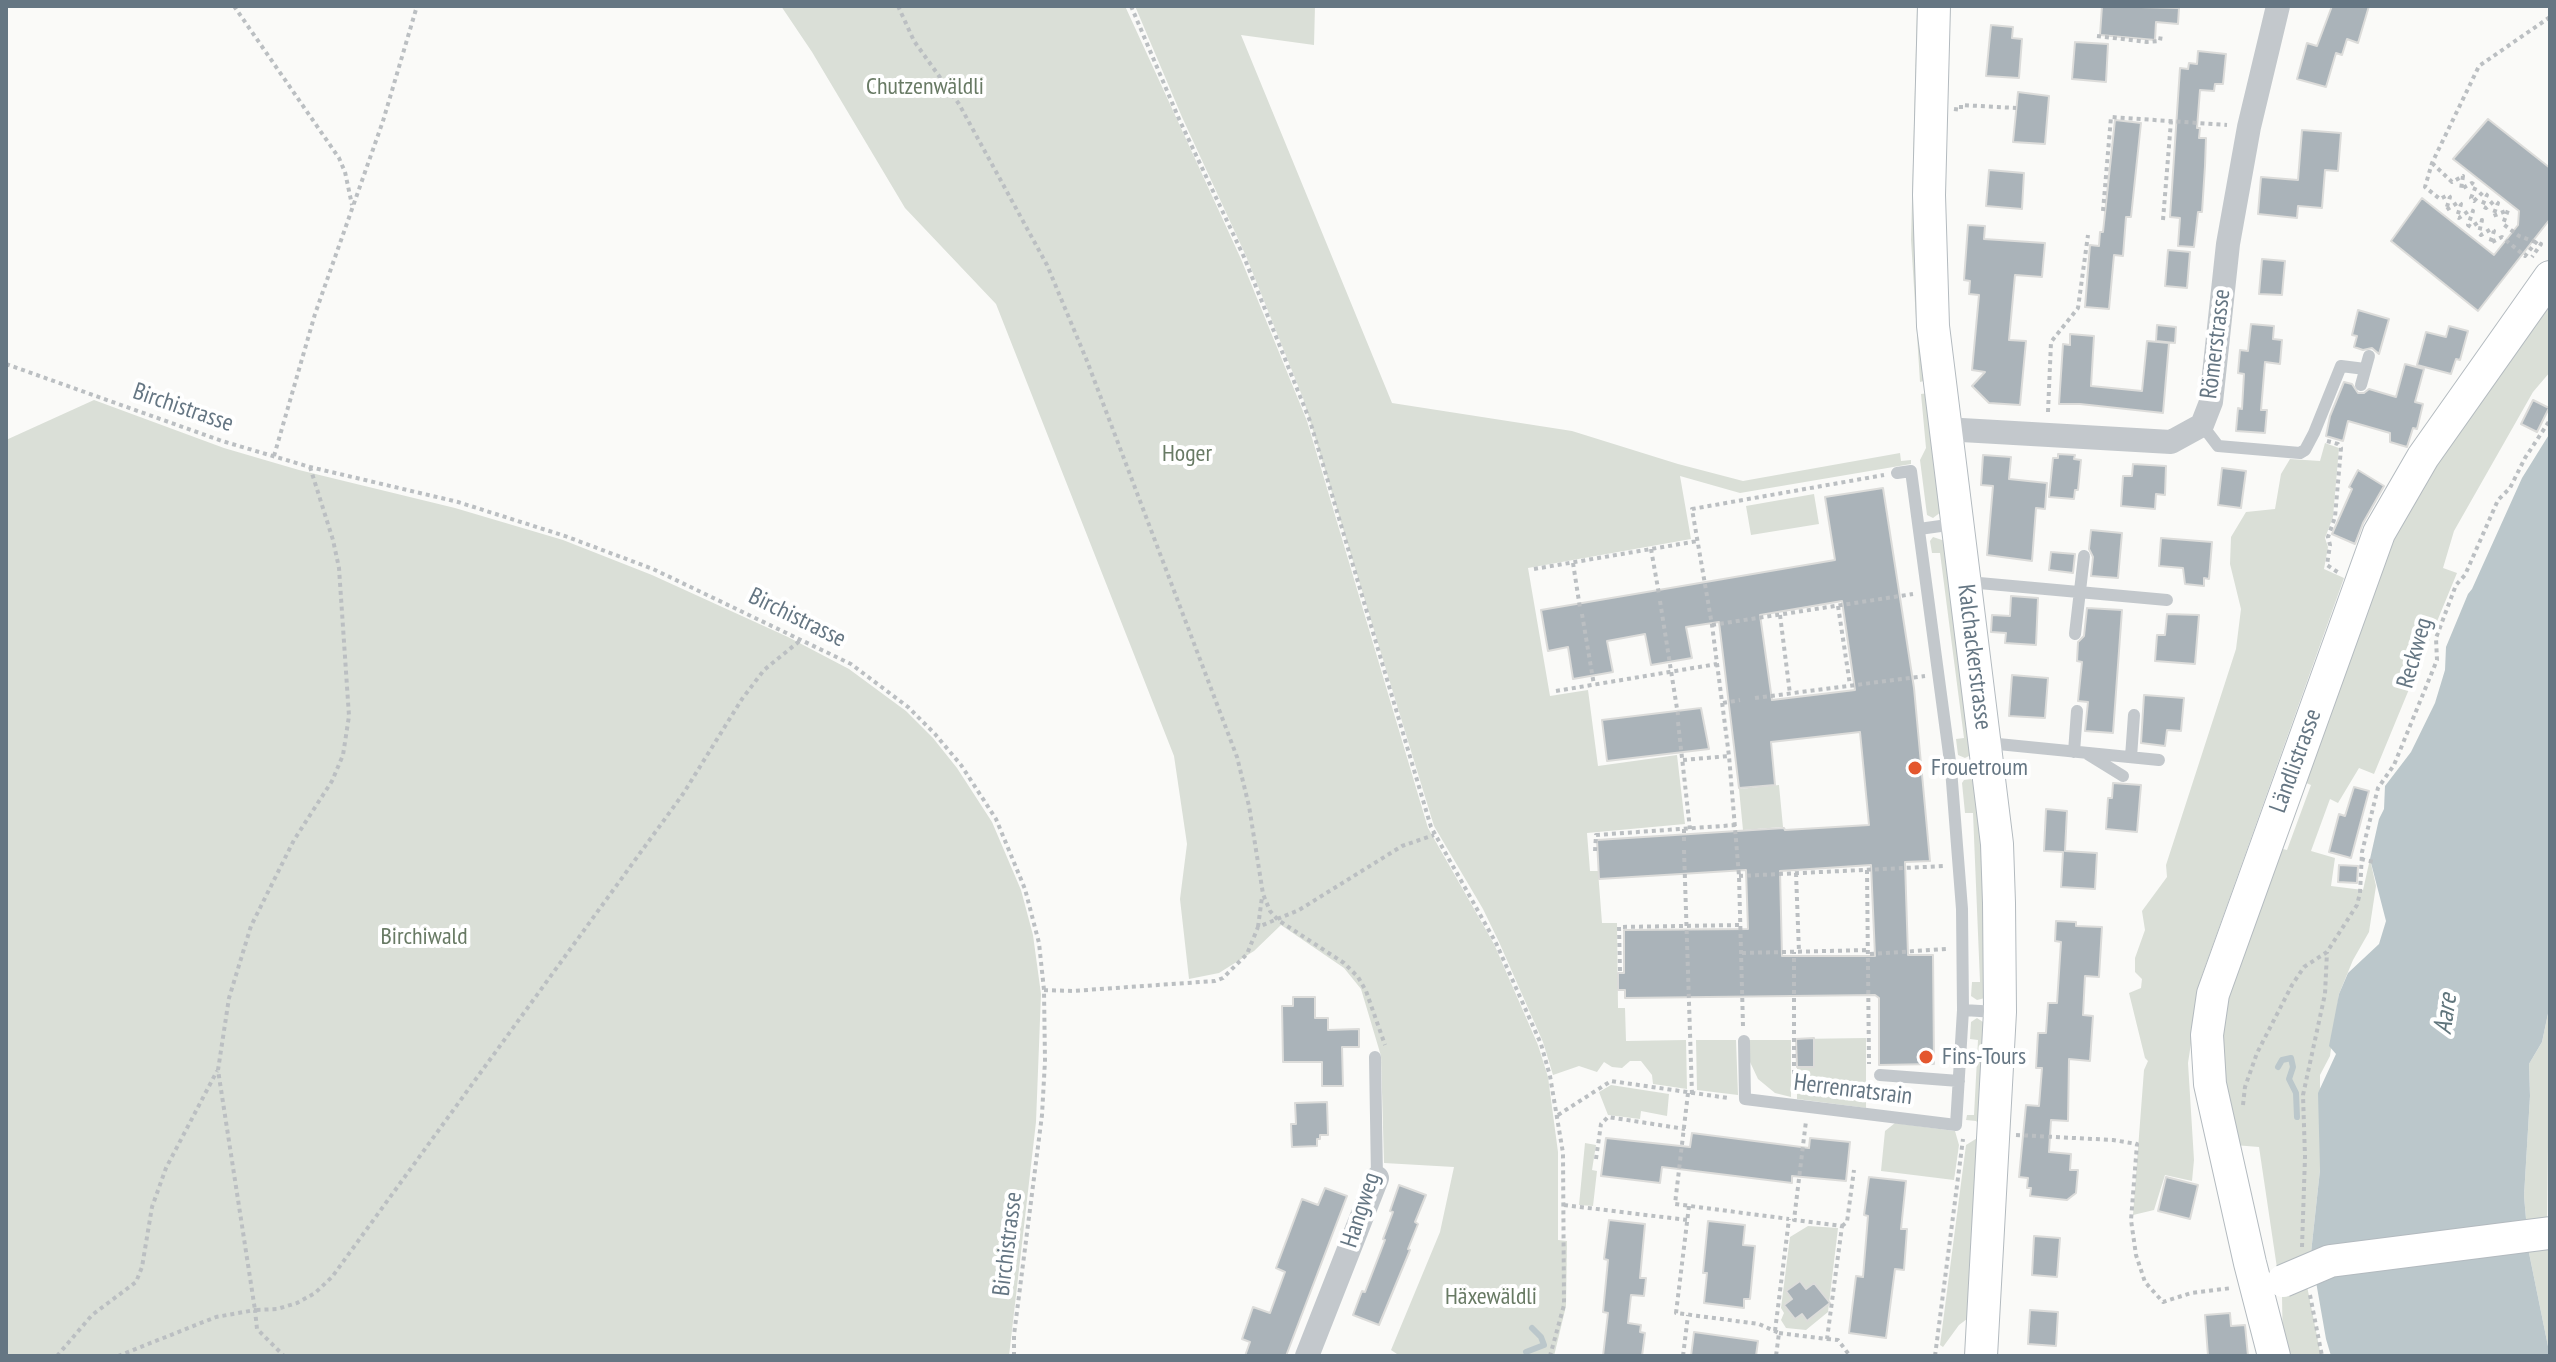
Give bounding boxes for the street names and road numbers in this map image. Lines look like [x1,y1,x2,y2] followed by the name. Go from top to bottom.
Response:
[2195,288,2237,400] street label: Römerstrasse
[129,377,237,439] street label: Birchistrasse
[744,582,850,654] street label: Birchistrasse
[1951,583,1997,731] street label: Kalchackerstrasse
[2391,614,2439,692] street label: Reckweg
[2264,705,2328,817] street label: Ländlistrasse
[1792,1068,1914,1112] street label: Herrenratsrain
[1335,1169,1387,1251] street label: Hangweg
[987,1190,1029,1298] street label: Birchistrasse

